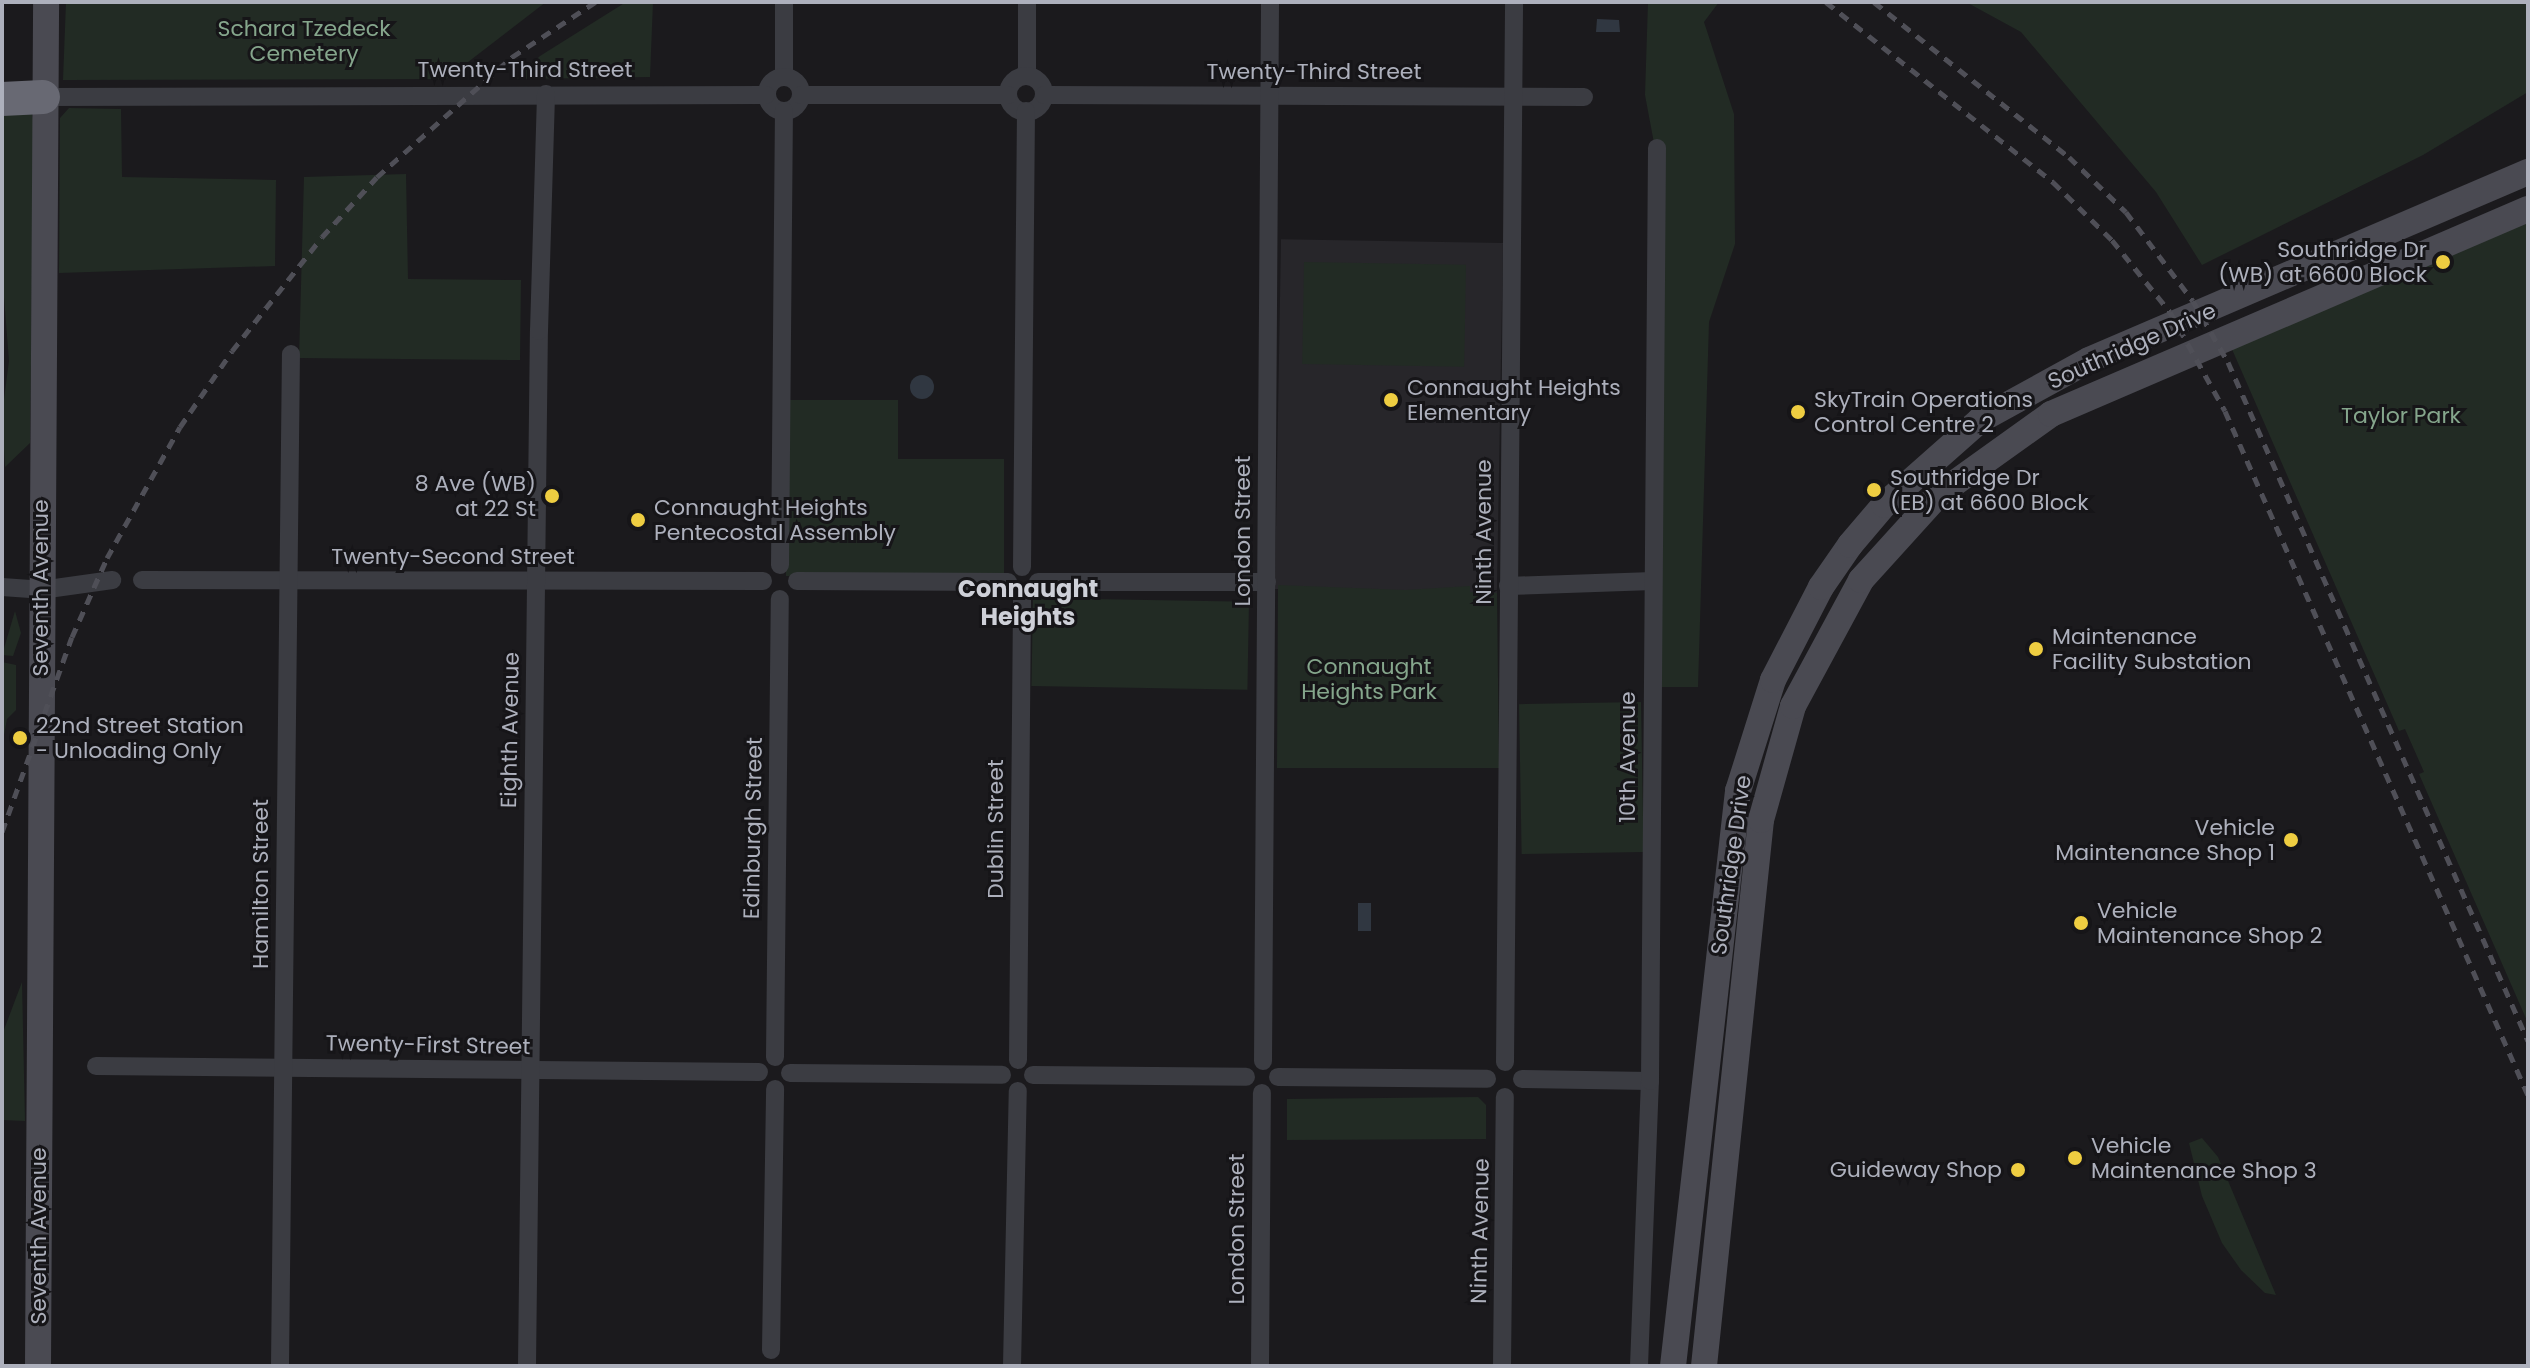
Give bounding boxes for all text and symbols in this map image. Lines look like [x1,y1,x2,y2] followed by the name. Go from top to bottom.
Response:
[218,15,390,66] park label: Schara Tzedeck Cemetery
[418,57,632,83] street label: Twenty-Third Street
[1207,59,1421,85] street label: Twenty-Third Street
[2218,236,2427,288] place label: Southridge Dr (WB) at 6600 Block
[2434,253,2452,271] marker: Southridge Dr (WB) at 6600 Block
[2044,297,2220,395] street label: Southridge Drive
[1407,374,1621,426] place label: Connaught Heights Elementary
[1814,386,2033,438] place label: SkyTrain Operations Control Centre 2
[1382,391,1400,409] marker: Connaught Heights Elementary
[1789,403,1807,421] marker: SkyTrain Operations Control Centre 2
[2341,403,2461,429] park label: Taylor Park
[1230,456,1256,606] street label: London Street
[1471,459,1497,605] street label: Ninth Avenue
[1890,464,2088,516] place label: Southridge Dr (EB) at 6600 Block
[415,470,536,522] place label: 8 Ave (WB) at 22 St
[1865,481,1883,499] marker: Southridge Dr (EB) at 6600 Block
[543,487,561,505] marker: 8 Ave (WB) at 22 St
[654,494,896,546] place label: Connaught Heights Pentecostal Assembly
[28,499,54,677] street label: Seventh Avenue
[629,511,647,529] marker: Connaught Heights Pentecostal Assembly
[331,544,575,570] street label: Twenty-Second Street
[958,575,1098,631] district label: Connaught Heights
[2052,623,2252,674] place label: Maintenance Facility Substation
[2027,640,2045,658] marker: Maintenance Facility Substation
[495,652,525,808] street label: Eighth Avenue
[1301,653,1437,704] park label: Connaught Heights Park
[1615,691,1641,823] street label: 10th Avenue
[36,712,244,764] place label: 22nd Street Station - Unloading Only
[11,729,29,747] marker: 22nd Street Station - Unloading Only
[738,737,768,919] street label: Edinburgh Street
[983,759,1009,899] street label: Dublin Street
[1705,773,1757,957] street label: Southridge Drive
[248,799,274,969] street label: Hamilton Street
[2055,814,2275,866] place label: Vehicle Maintenance Shop 1
[2282,831,2300,849] marker: Vehicle Maintenance Shop 1
[2097,897,2322,948] place label: Vehicle Maintenance Shop 2
[2072,914,2090,932] marker: Vehicle Maintenance Shop 2
[325,1030,531,1060] street label: Twenty-First Street
[2091,1132,2317,1184] place label: Vehicle Maintenance Shop 3
[26,1147,52,1325] street label: Seventh Avenue
[2066,1149,2084,1167] marker: Vehicle Maintenance Shop 3
[1224,1154,1250,1304] street label: London Street
[1830,1157,2002,1183] place label: Guideway Shop
[1466,1158,1494,1304] street label: Ninth Avenue
[2009,1161,2027,1179] marker: Guideway Shop

